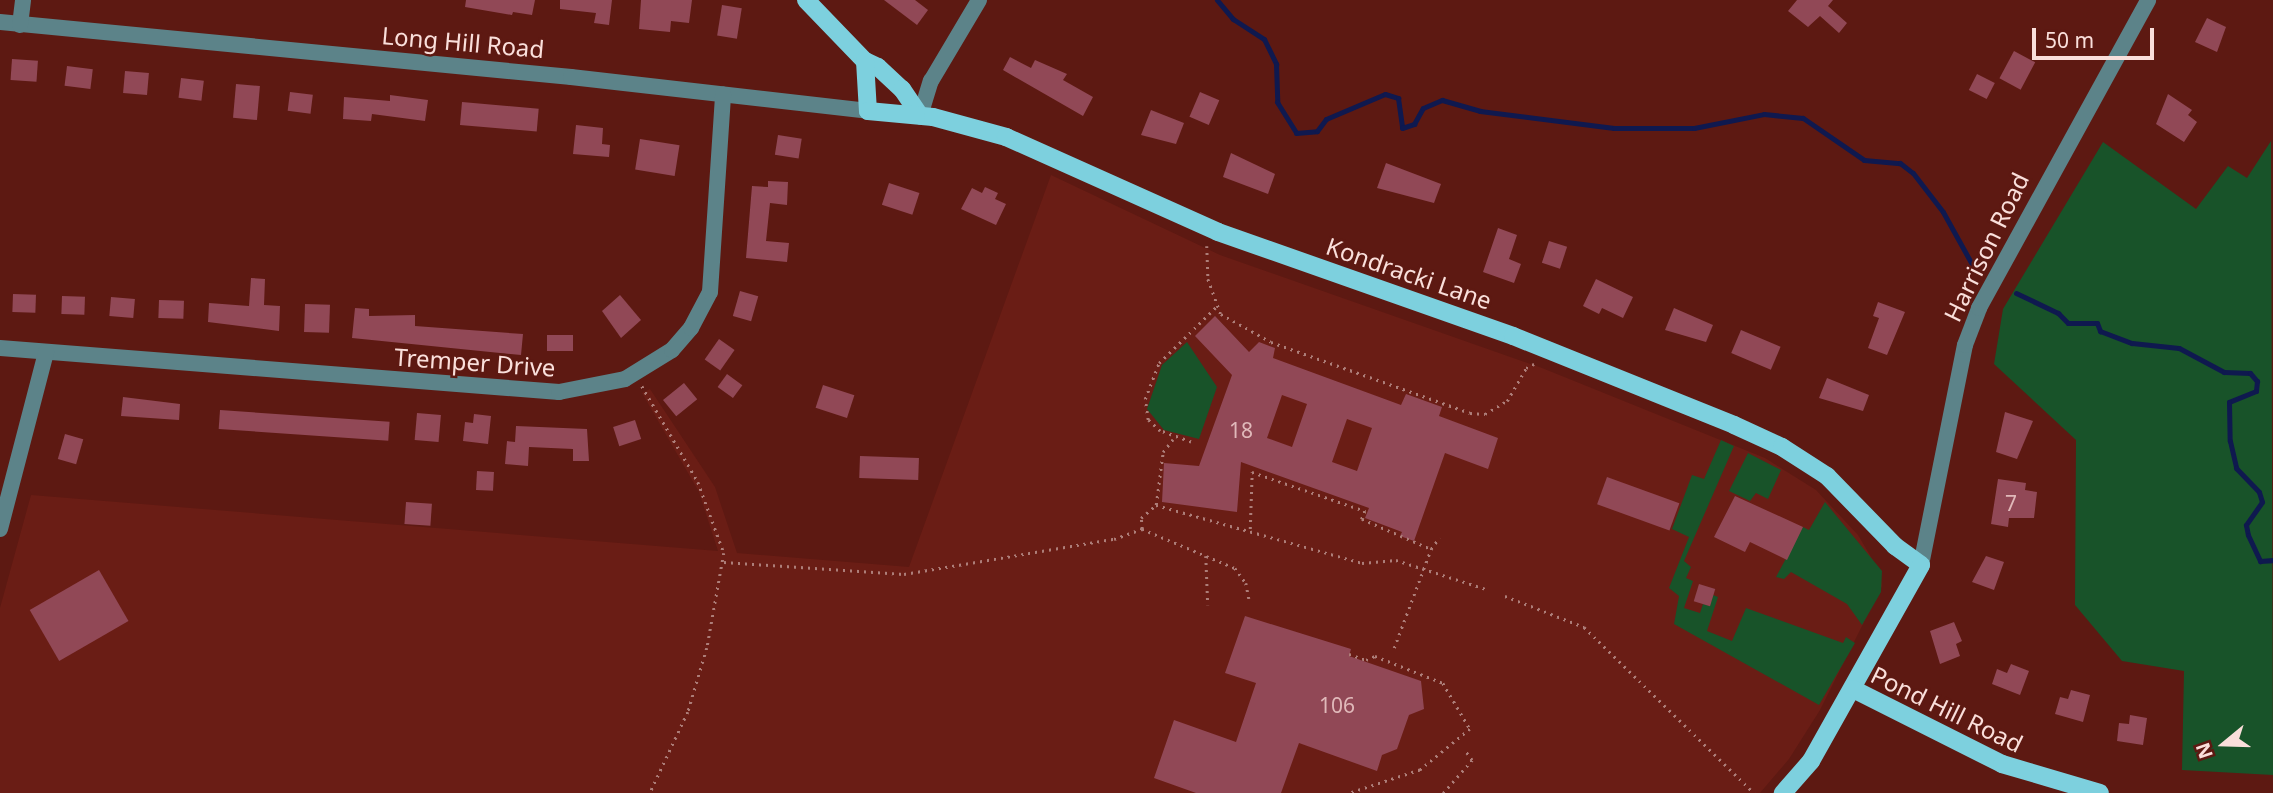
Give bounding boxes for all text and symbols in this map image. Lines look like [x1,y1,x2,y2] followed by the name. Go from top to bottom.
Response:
[2035,14,2158,58] scale bar
[380,21,546,63] street label: Long Hill Road
[2045,26,2094,54] text: 50 m
[1938,168,2034,326] street label: Harrison Road
[1323,231,1495,315] street label: Kondracki Lane
[394,342,556,382] street label: Tremper Drive
[1229,417,1253,443] house number: 18
[2005,490,2017,516] house number: 7
[1866,660,2028,758] street label: Pond Hill Road
[1319,692,1355,718] house number: 106
[2189,709,2259,779] north arrow
[2189,739,2219,762] text: N

